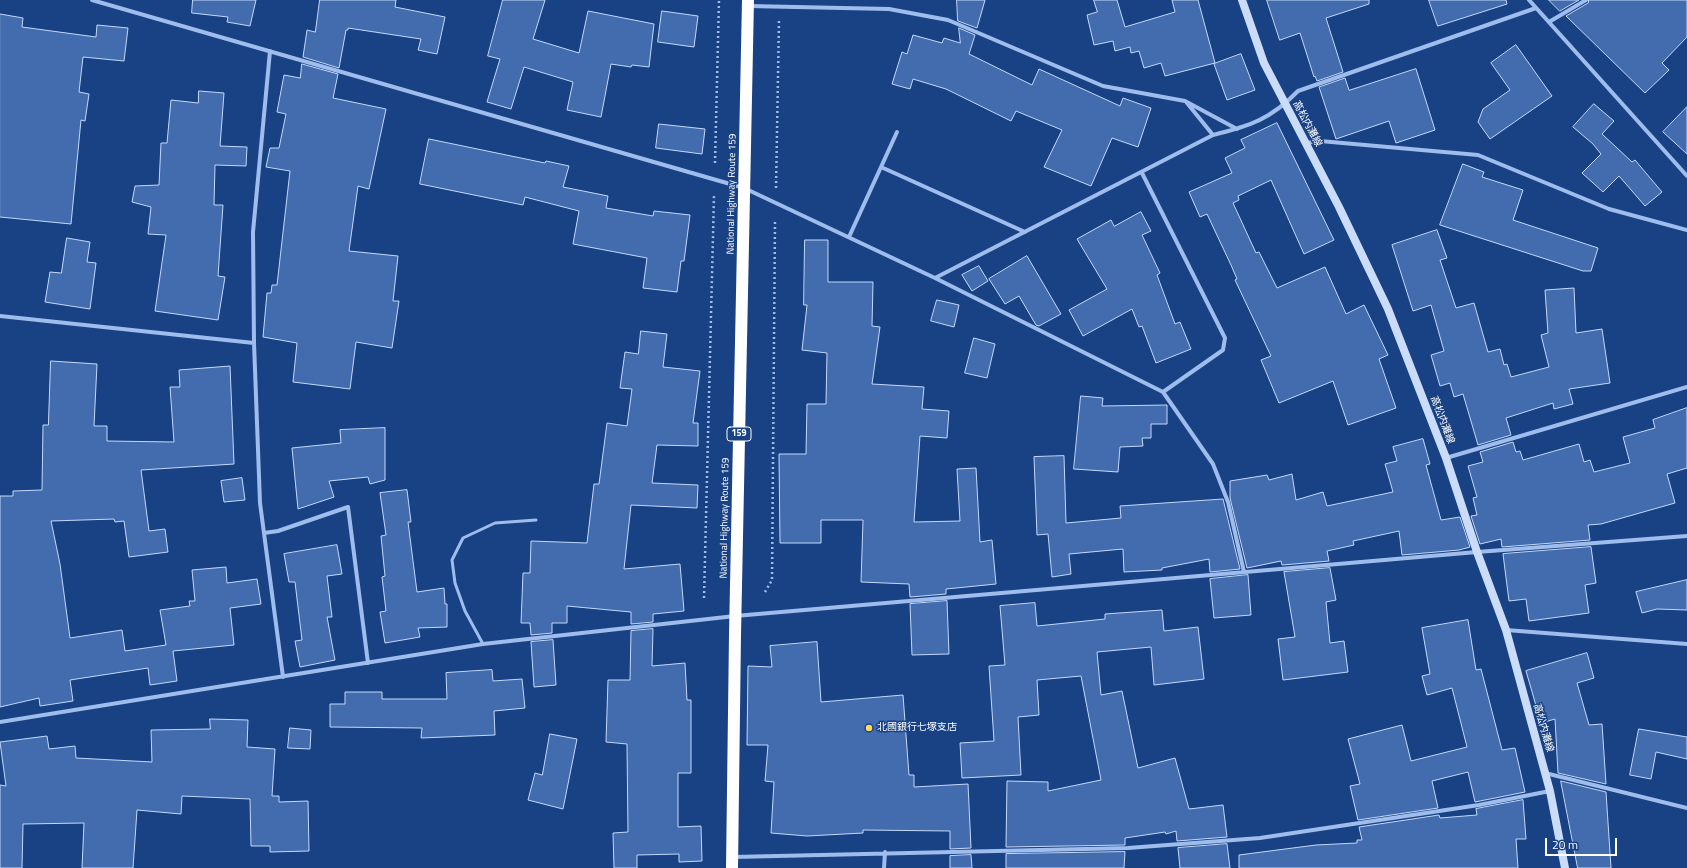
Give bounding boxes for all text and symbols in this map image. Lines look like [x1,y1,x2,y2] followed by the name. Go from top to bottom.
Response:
[1290,99,1324,149] street label: 高松内灘線
[725,133,739,255] street label: National Highway Route 159
[1427,395,1457,445] street label: 高松内灘線
[727,427,751,441] road number: 159
[718,457,732,579] street label: National Highway Route 159
[1530,702,1556,754] street label: 高松内灘線
[877,722,957,734] place label: 北國銀行七塚支店
[864,723,874,733] marker: 北國銀行七塚支店
[1547,830,1619,856] scale bar
[1552,835,1578,854] text: 20 m

